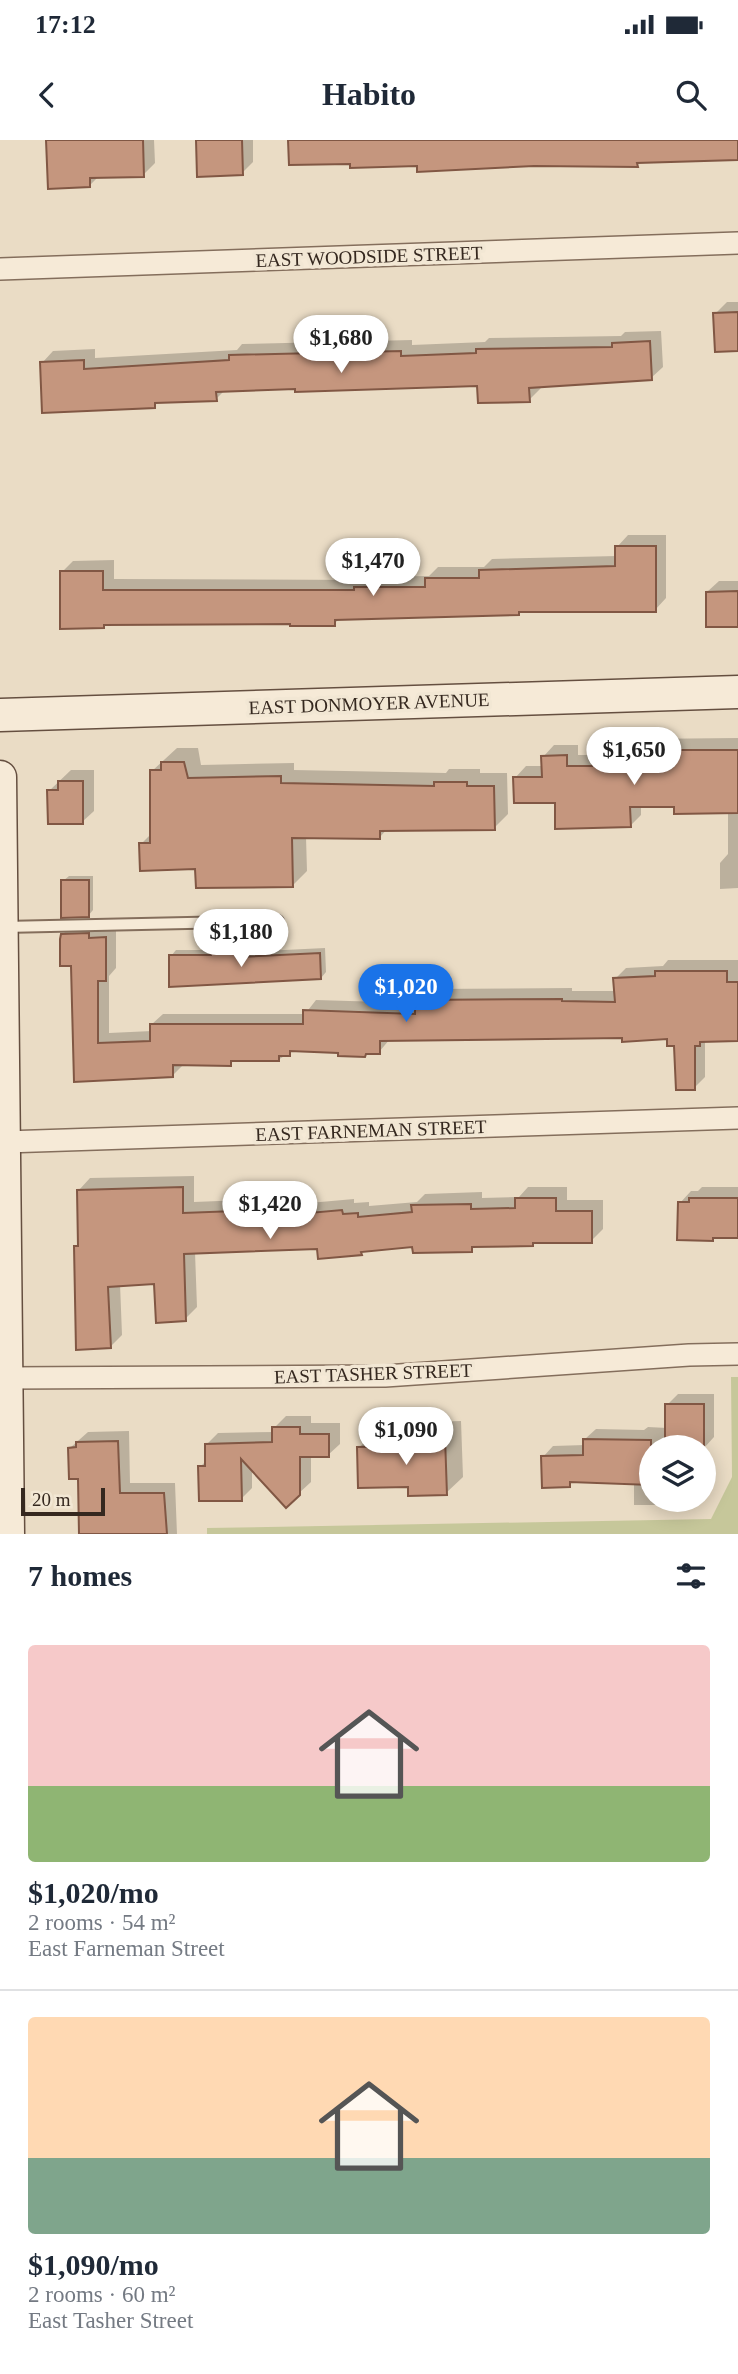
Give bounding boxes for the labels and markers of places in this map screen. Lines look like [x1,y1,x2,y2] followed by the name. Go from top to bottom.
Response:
[284,316,398,375] pin: $1,680
[316,538,430,598] pin: $1,470
[577,728,691,787] pin: $1,650
[184,910,298,969] pin: $1,180
[349,964,463,1024] pin: $1,020
[213,1182,327,1241] pin: $1,420
[349,1408,463,1467] pin: $1,090

